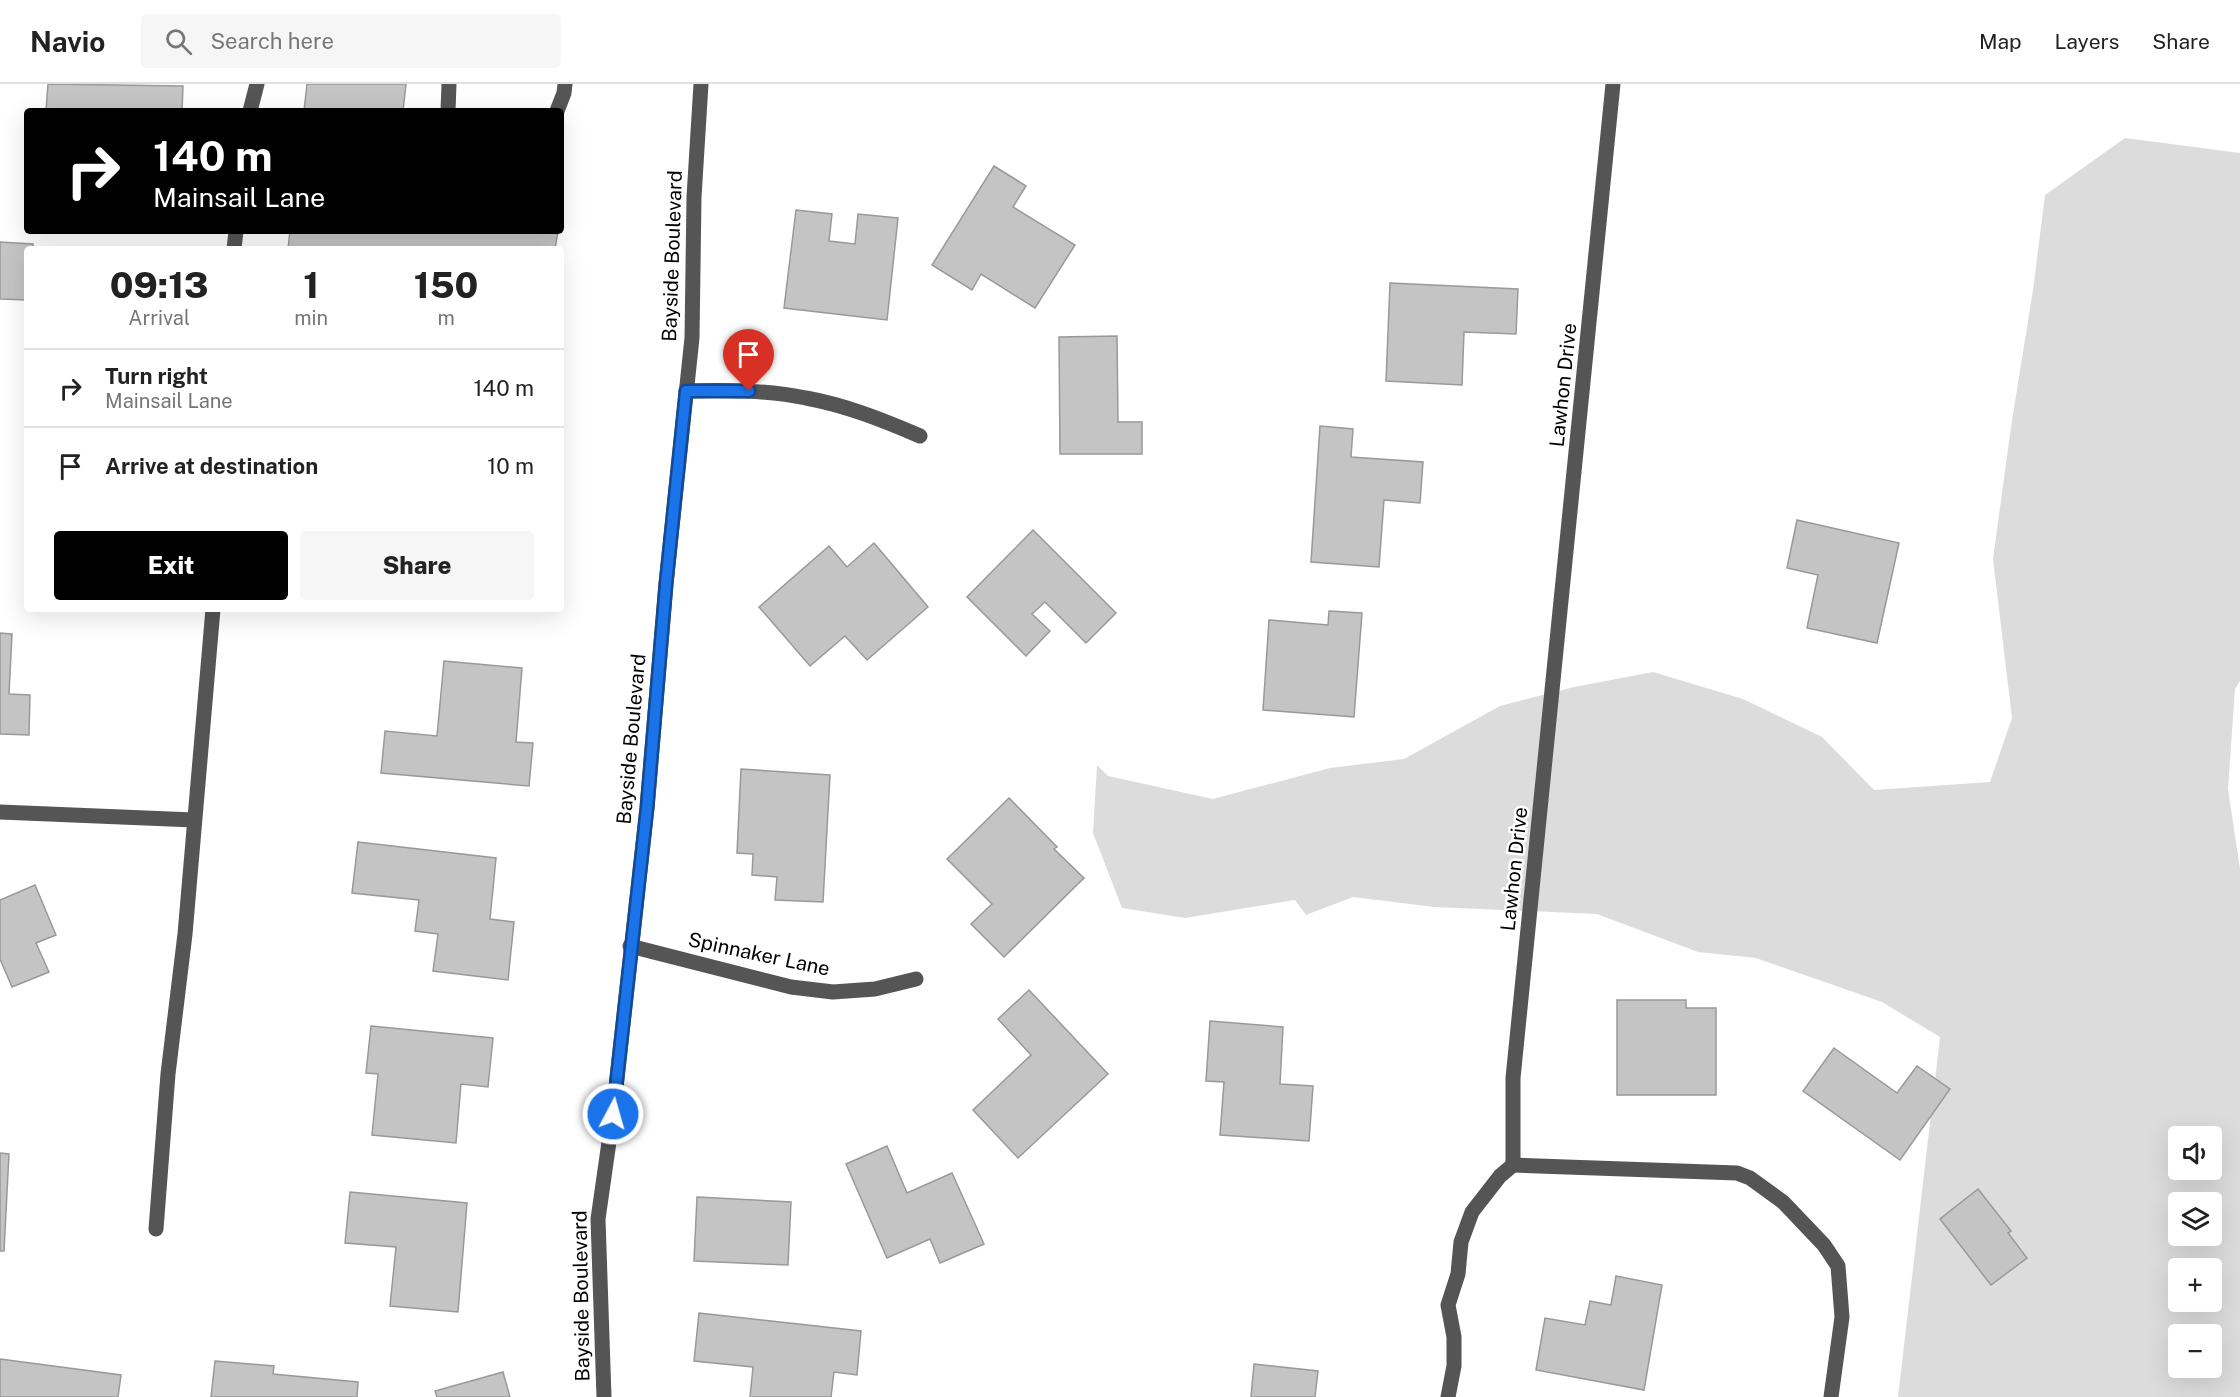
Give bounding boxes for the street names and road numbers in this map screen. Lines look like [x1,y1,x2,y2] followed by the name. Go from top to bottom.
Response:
[657,170,687,342] street label: Bayside Boulevard
[1545,322,1581,448] street label: Lawhon Drive
[612,653,650,825] street label: Bayside Boulevard
[1496,806,1532,932] street label: Lawhon Drive
[686,927,832,981] street label: Spinnaker Lane
[568,1210,594,1382] street label: Bayside Boulevard

